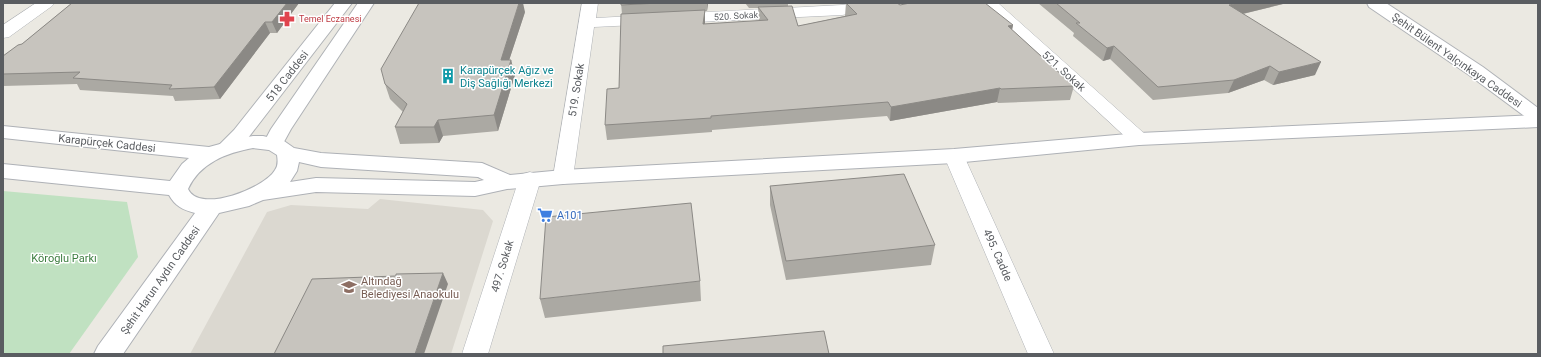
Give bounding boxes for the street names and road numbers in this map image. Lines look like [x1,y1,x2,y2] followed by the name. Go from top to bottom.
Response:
[714,10,759,22] street label: 520. Sokak
[1389,10,1524,110] street label: Şehit Bülent Yalçınkaya Caddesi
[263,48,311,104] street label: 518 Caddesi
[1039,48,1088,95] street label: 521. Sokak
[566,62,587,118] street label: 519. Sokak
[58,132,156,155] street label: Karapürçek Caddesi
[118,224,203,337] street label: Şehit Harun Aydın Caddesi
[980,227,1015,283] street label: 495. Cadde
[488,238,517,294] street label: 497. Sokak

